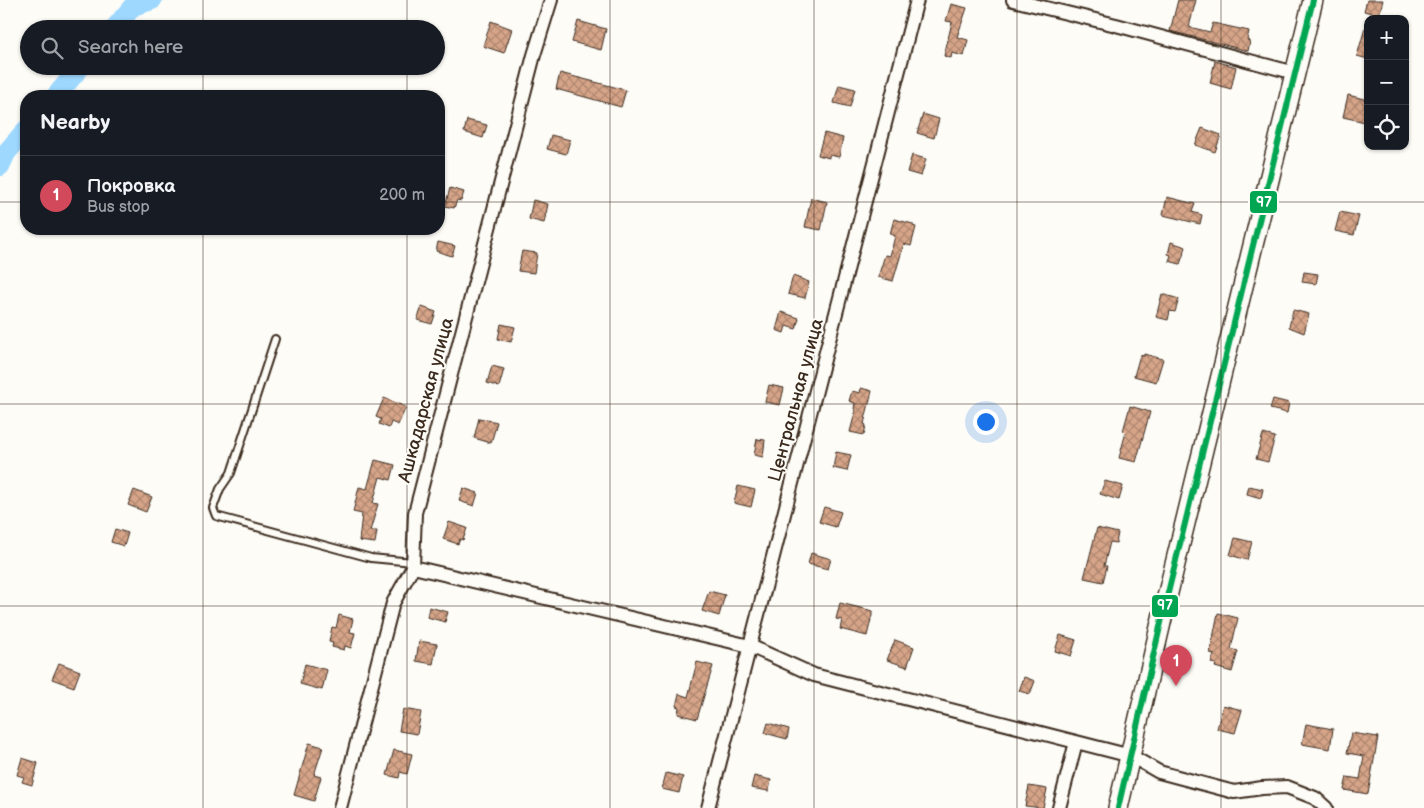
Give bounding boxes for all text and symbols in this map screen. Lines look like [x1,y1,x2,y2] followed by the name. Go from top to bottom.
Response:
[1364,15,1409,150] map controls
[1364,15,1409,60] button: +
[20,20,445,75] search box
[38,34,66,62] icon: search
[78,36,183,59] text: Search here
[1364,60,1409,105] button: −
[1364,105,1409,150] button: locate
[40,110,110,135] text: Nearby
[87,175,175,198] text: Покровка
[53,186,59,205] text: 1
[379,186,425,205] text: 200 m
[1249,190,1278,214] line badge: 97
[1256,194,1272,211] text: 97
[87,198,150,217] text: Bus stop
[394,315,458,486] street label: Ашкадарская улица
[764,316,828,484] street label: Центральная улица
[973,409,999,435] your location
[1151,594,1179,618] line badge: 97
[1157,597,1173,614] text: 97
[1160,645,1192,686] pin: 1

